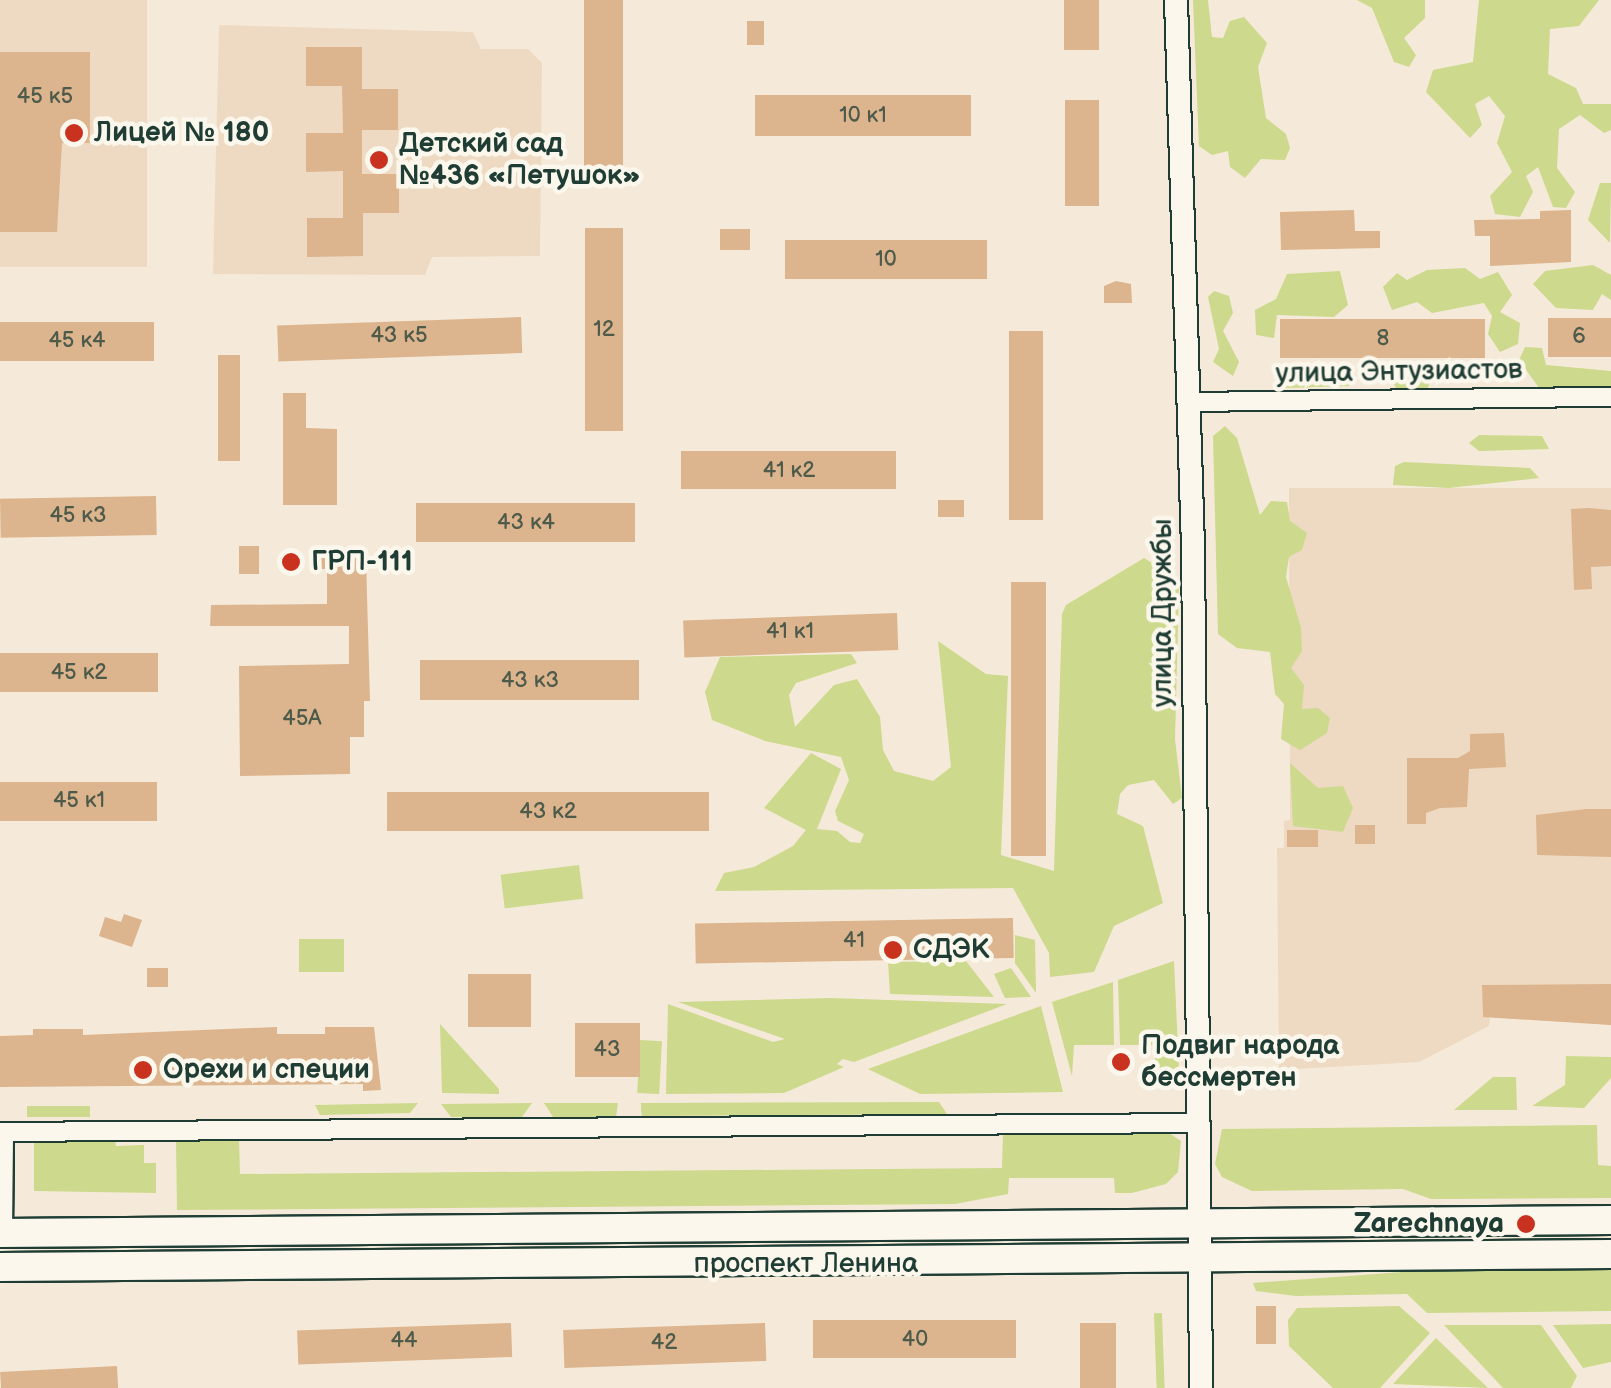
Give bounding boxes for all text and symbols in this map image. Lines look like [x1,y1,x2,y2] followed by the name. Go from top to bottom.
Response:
[17,84,73,110] house number: 45 к5
[839,103,887,129] house number: 10 к1
[94,116,269,150] place label: Лицей № 180
[63,122,85,144] marker: Лицей № 180
[399,127,641,193] place label: Детский сад №436 «Петушок»
[368,149,390,171] marker: Детский сад №436 «Петушок»
[875,247,897,273] house number: 10
[593,317,615,343] house number: 12
[370,323,428,349] house number: 43 к5
[1572,324,1586,350] house number: 6
[1377,326,1389,352] house number: 8
[48,328,106,354] house number: 45 к4
[1275,353,1523,391] street label: улица Энтузиастов
[763,458,815,484] house number: 41 к2
[49,503,107,529] house number: 45 к3
[497,510,555,536] house number: 43 к4
[1146,519,1180,707] street label: улица Дружбы
[311,545,413,579] place label: ГРП-111
[280,551,302,573] marker: ГРП-111
[766,619,814,645] house number: 41 к1
[51,660,107,686] house number: 45 к2
[501,668,559,694] house number: 43 к3
[282,706,322,732] house number: 45А
[53,788,105,814] house number: 45 к1
[519,799,577,825] house number: 43 к2
[843,928,865,954] house number: 41
[913,933,990,967] place label: СДЭК
[882,939,904,961] marker: СДЭК
[1141,1029,1339,1095] place label: Подвиг народа бессмертен
[594,1037,620,1063] house number: 43
[1110,1051,1132,1073] marker: Подвиг народа бессмертен
[163,1053,370,1087] place label: Орехи и специи
[132,1059,154,1081] marker: Орехи и специи
[1354,1207,1504,1241] place label: Zarechnaya
[1513,1211,1539,1237] marker: Zarechnaya
[694,1247,918,1281] street label: проспект Ленина
[902,1327,928,1353] house number: 40
[391,1328,417,1354] house number: 44
[651,1330,677,1356] house number: 42

